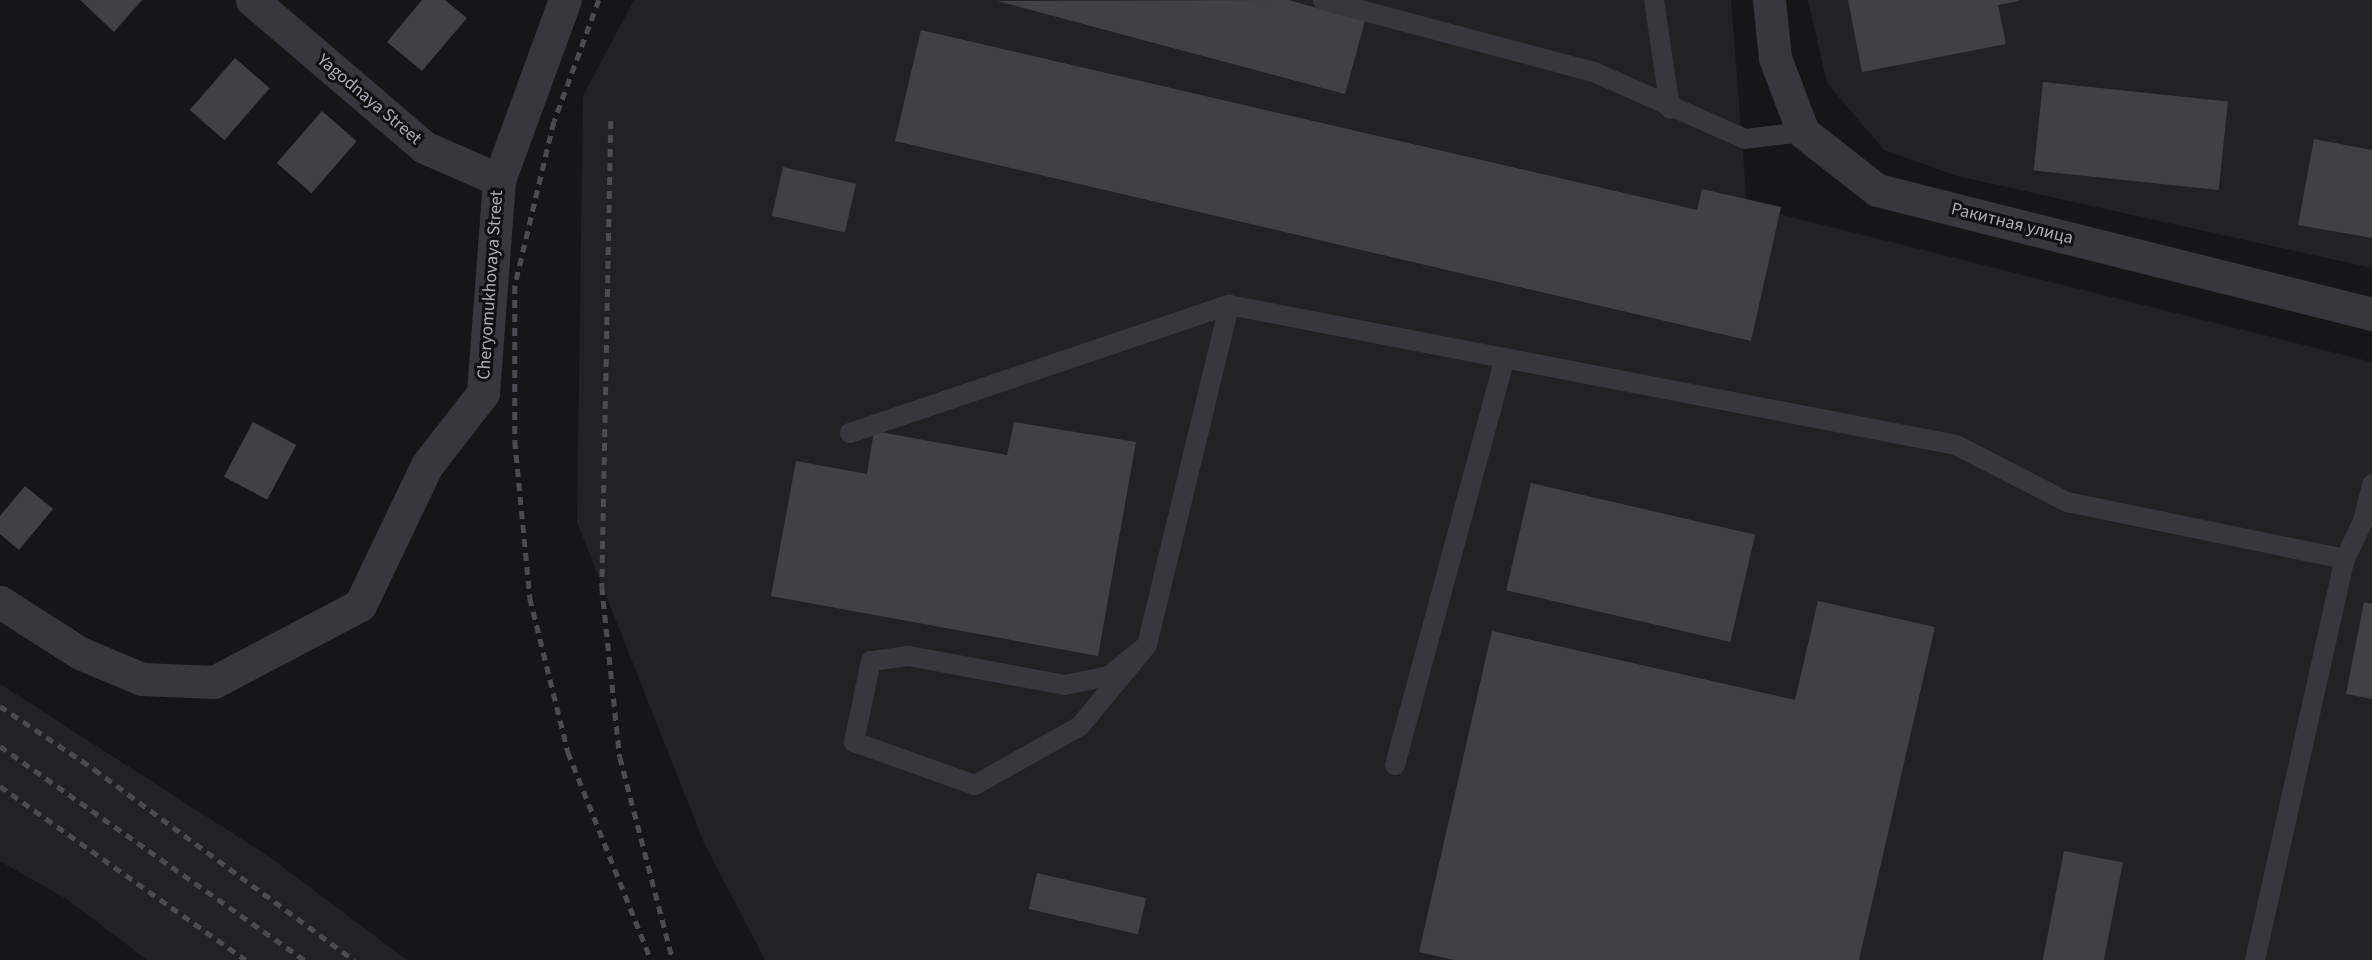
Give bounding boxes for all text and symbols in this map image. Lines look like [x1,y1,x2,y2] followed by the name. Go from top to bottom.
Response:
[312,50,426,150] street label: Yagodnaya Street
[474,190,508,380] street label: Cheryomukhovaya Street
[1949,198,2075,250] street label: Ракитная улица

